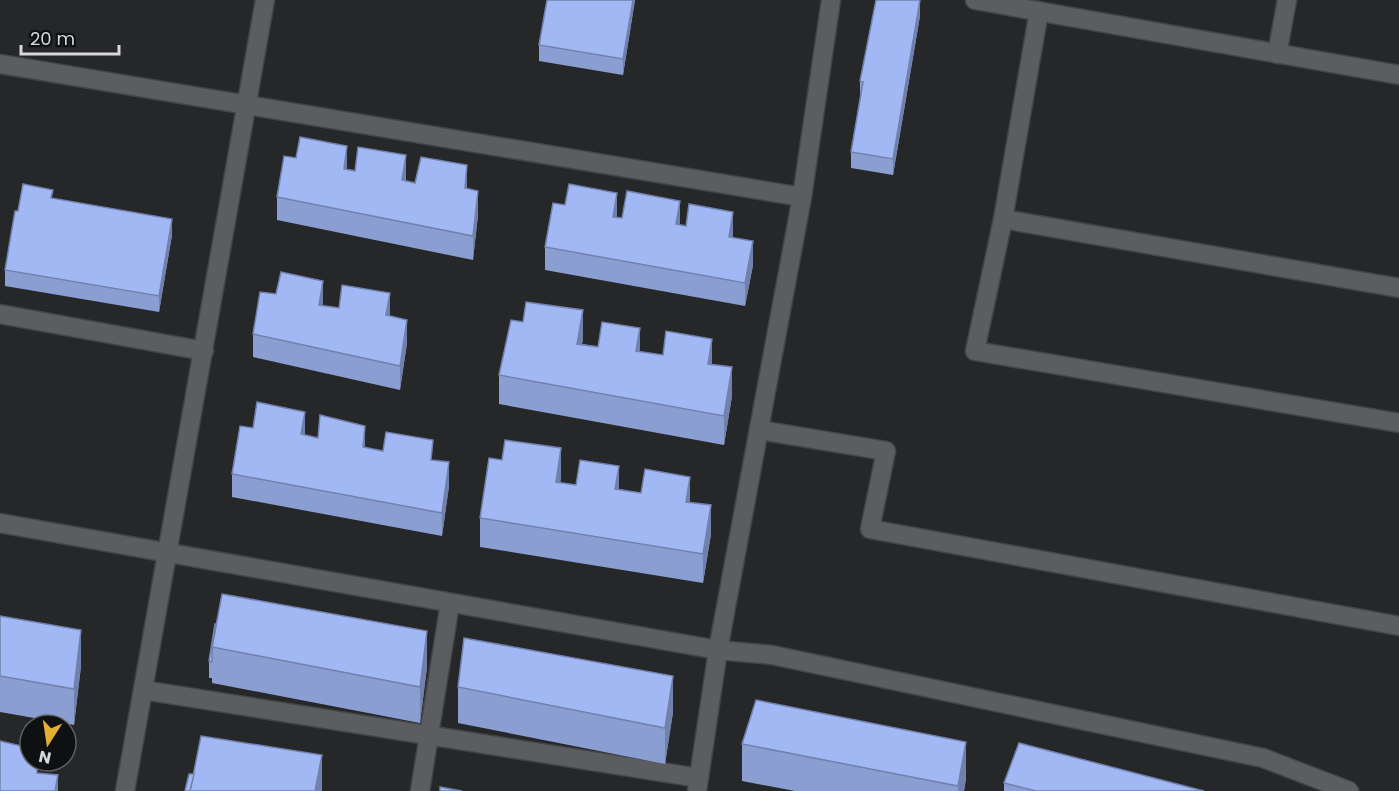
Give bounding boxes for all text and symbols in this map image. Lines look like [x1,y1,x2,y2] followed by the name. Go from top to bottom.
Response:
[21,18,118,56] scale bar
[30,26,75,51] text: 20 m
[18,713,78,773] north arrow
[37,745,53,770] text: N

